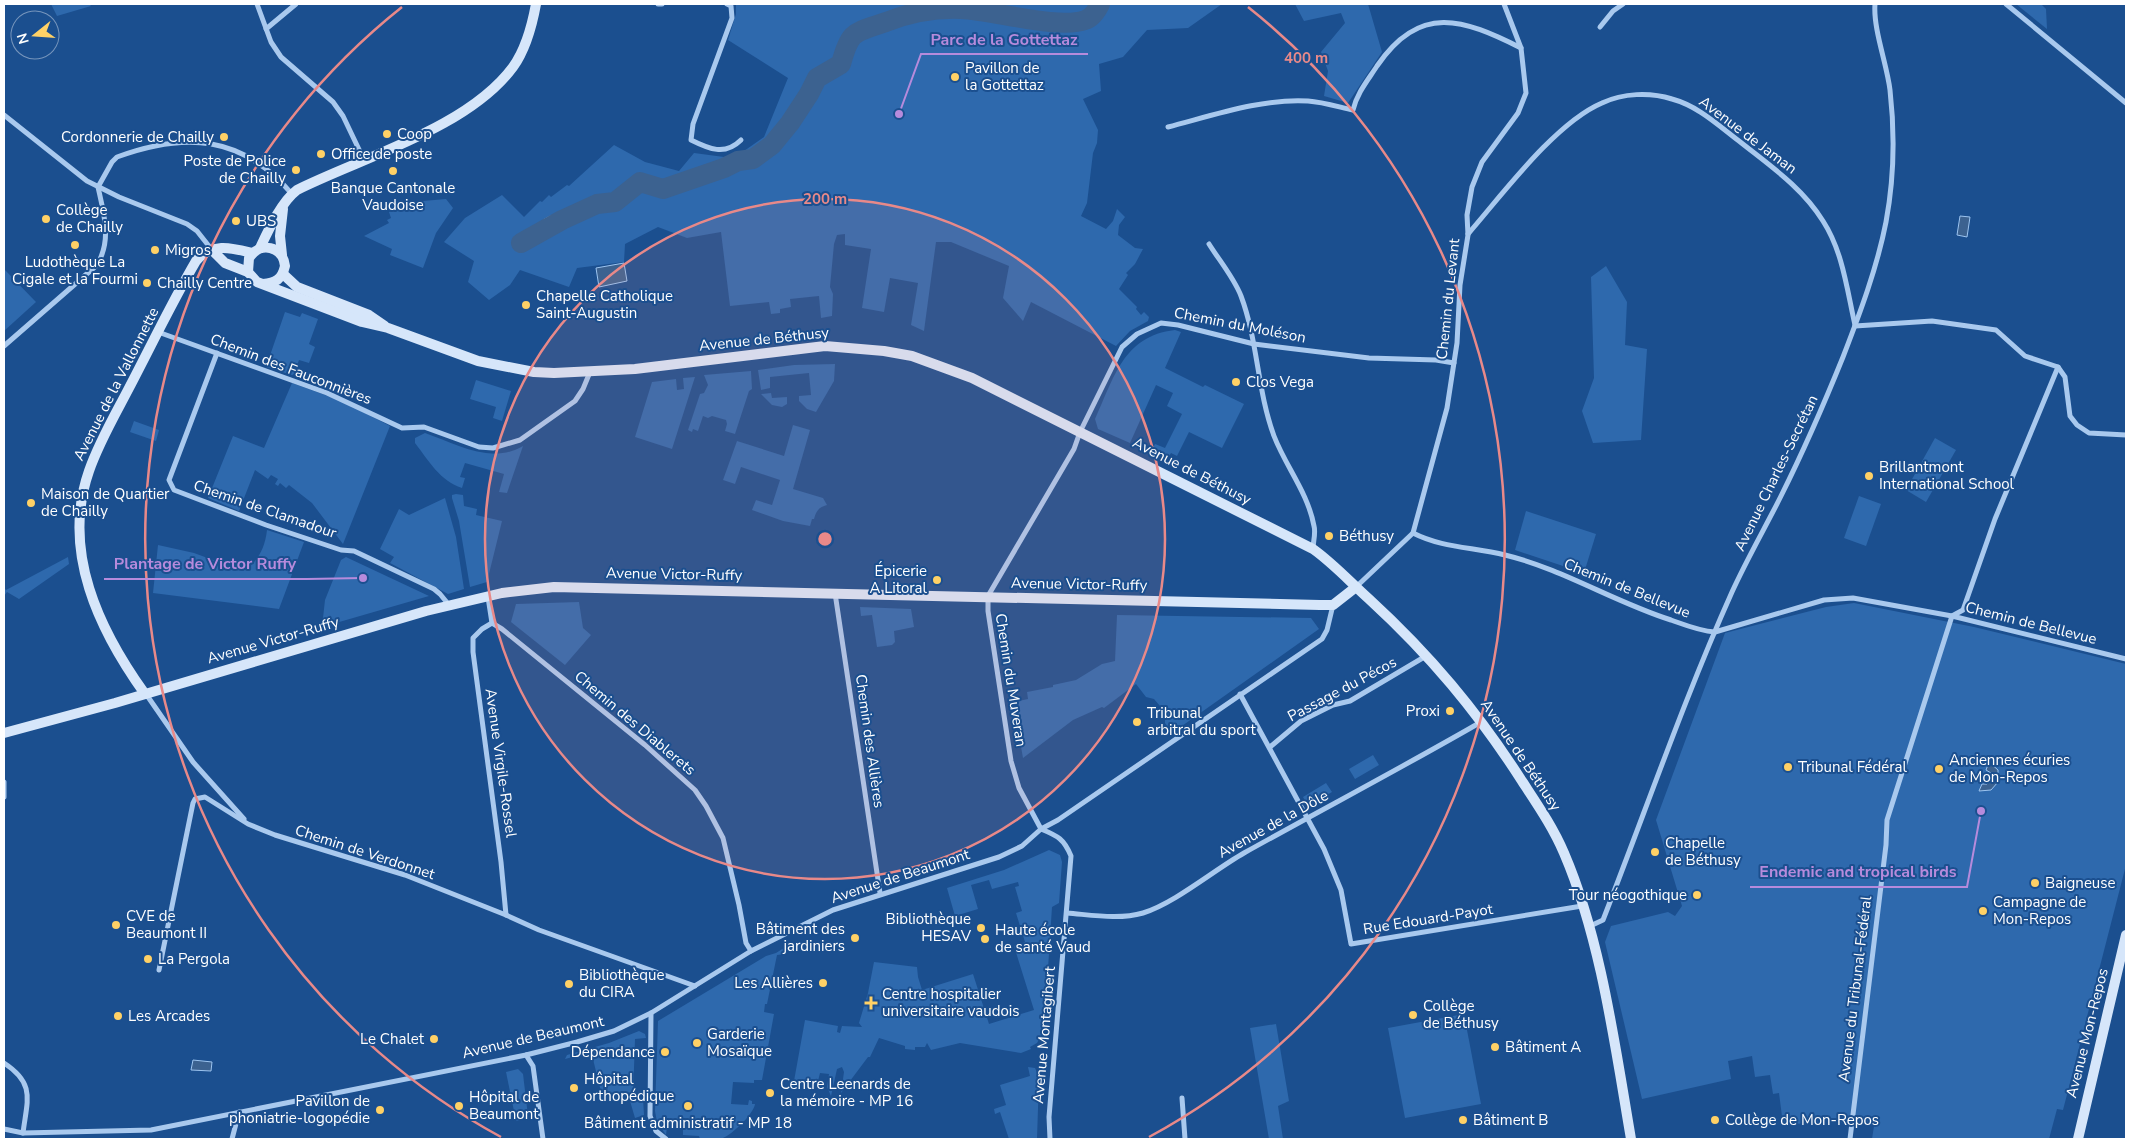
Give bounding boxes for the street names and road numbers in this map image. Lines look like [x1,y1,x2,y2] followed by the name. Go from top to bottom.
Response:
[1695,92,1801,178] street label: Avenue de Jaman
[1432,237,1464,360] street label: Chemin du Levant
[1172,302,1308,348] street label: Chemin du Moléson
[69,304,163,464] street label: Avenue de la Vallonnette
[698,322,830,356] street label: Avenue de Béthusy
[207,329,375,409] street label: Chemin des Fauconnières
[1729,392,1823,554] street label: Avenue Charles-Secrétan
[1129,432,1255,510] street label: Avenue de Béthusy
[191,475,340,543] street label: Chemin de Clamadour
[1561,553,1693,623] street label: Chemin de Bellevue
[606,563,743,585] street label: Avenue Victor-Ruffy
[1011,573,1148,595] street label: Avenue Victor-Ruffy
[1963,597,2099,649] street label: Chemin de Bellevue
[205,612,342,668] street label: Avenue Victor-Ruffy
[991,612,1031,748] street label: Chemin du Muveran
[1284,652,1400,726] street label: Passage du Pécos
[570,666,700,780] street label: Chemin des Diablerets
[851,673,889,809] street label: Chemin des Allières
[481,687,521,839] street label: Avenue Virgile-Rossel
[1476,695,1566,815] street label: Avenue de Béthusy
[1214,785,1332,863] street label: Avenue de la Dôle
[293,820,438,884] street label: Chemin de Verdonnet
[828,844,973,908] street label: Avenue de Beaumont
[1834,894,1876,1083] street label: Avenue du Tribunal-Fédéral
[1362,899,1495,939] street label: Rue Edouard-Payot
[1028,965,1060,1105] street label: Avenue Montagibert
[2061,966,2113,1100] street label: Avenue Mon-Repos
[460,1011,607,1063] street label: Avenue de Beaumont

